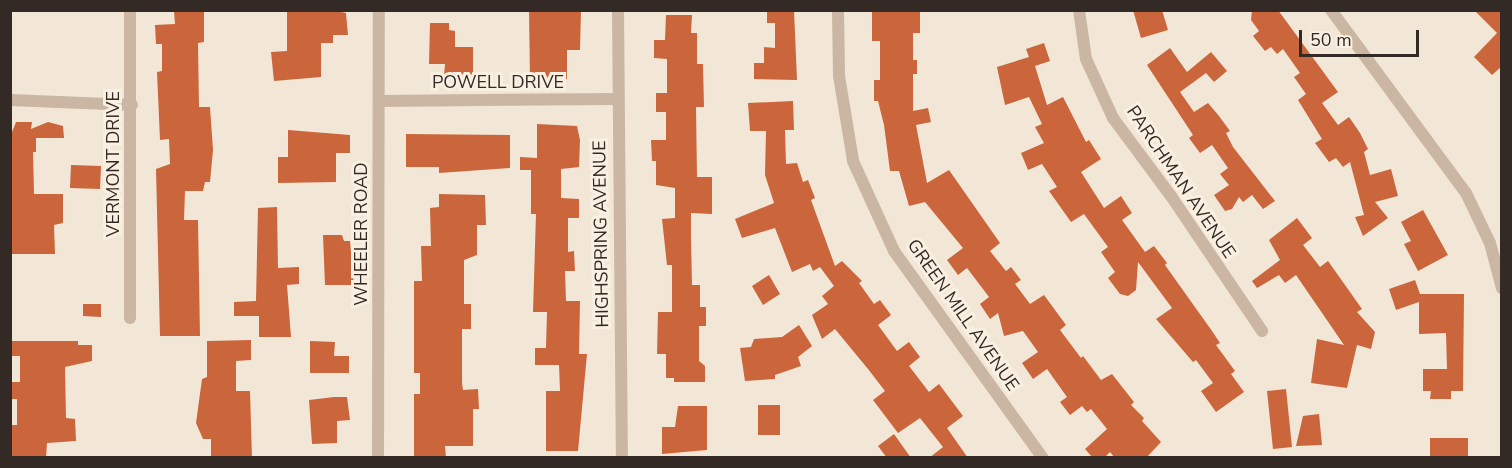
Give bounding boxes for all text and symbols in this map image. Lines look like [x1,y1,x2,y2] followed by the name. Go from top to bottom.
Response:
[1302,18,1422,56] scale bar
[1310,28,1352,52] text: 50 m
[432,71,564,93] street label: POWELL DRIVE
[102,91,124,237] street label: VERMONT DRIVE
[1122,102,1240,262] street label: PARCHMAN AVENUE
[589,140,613,328] street label: HIGHSPRING AVENUE
[350,162,372,306] street label: WHEELER ROAD
[902,235,1024,395] street label: GREEN MILL AVENUE

